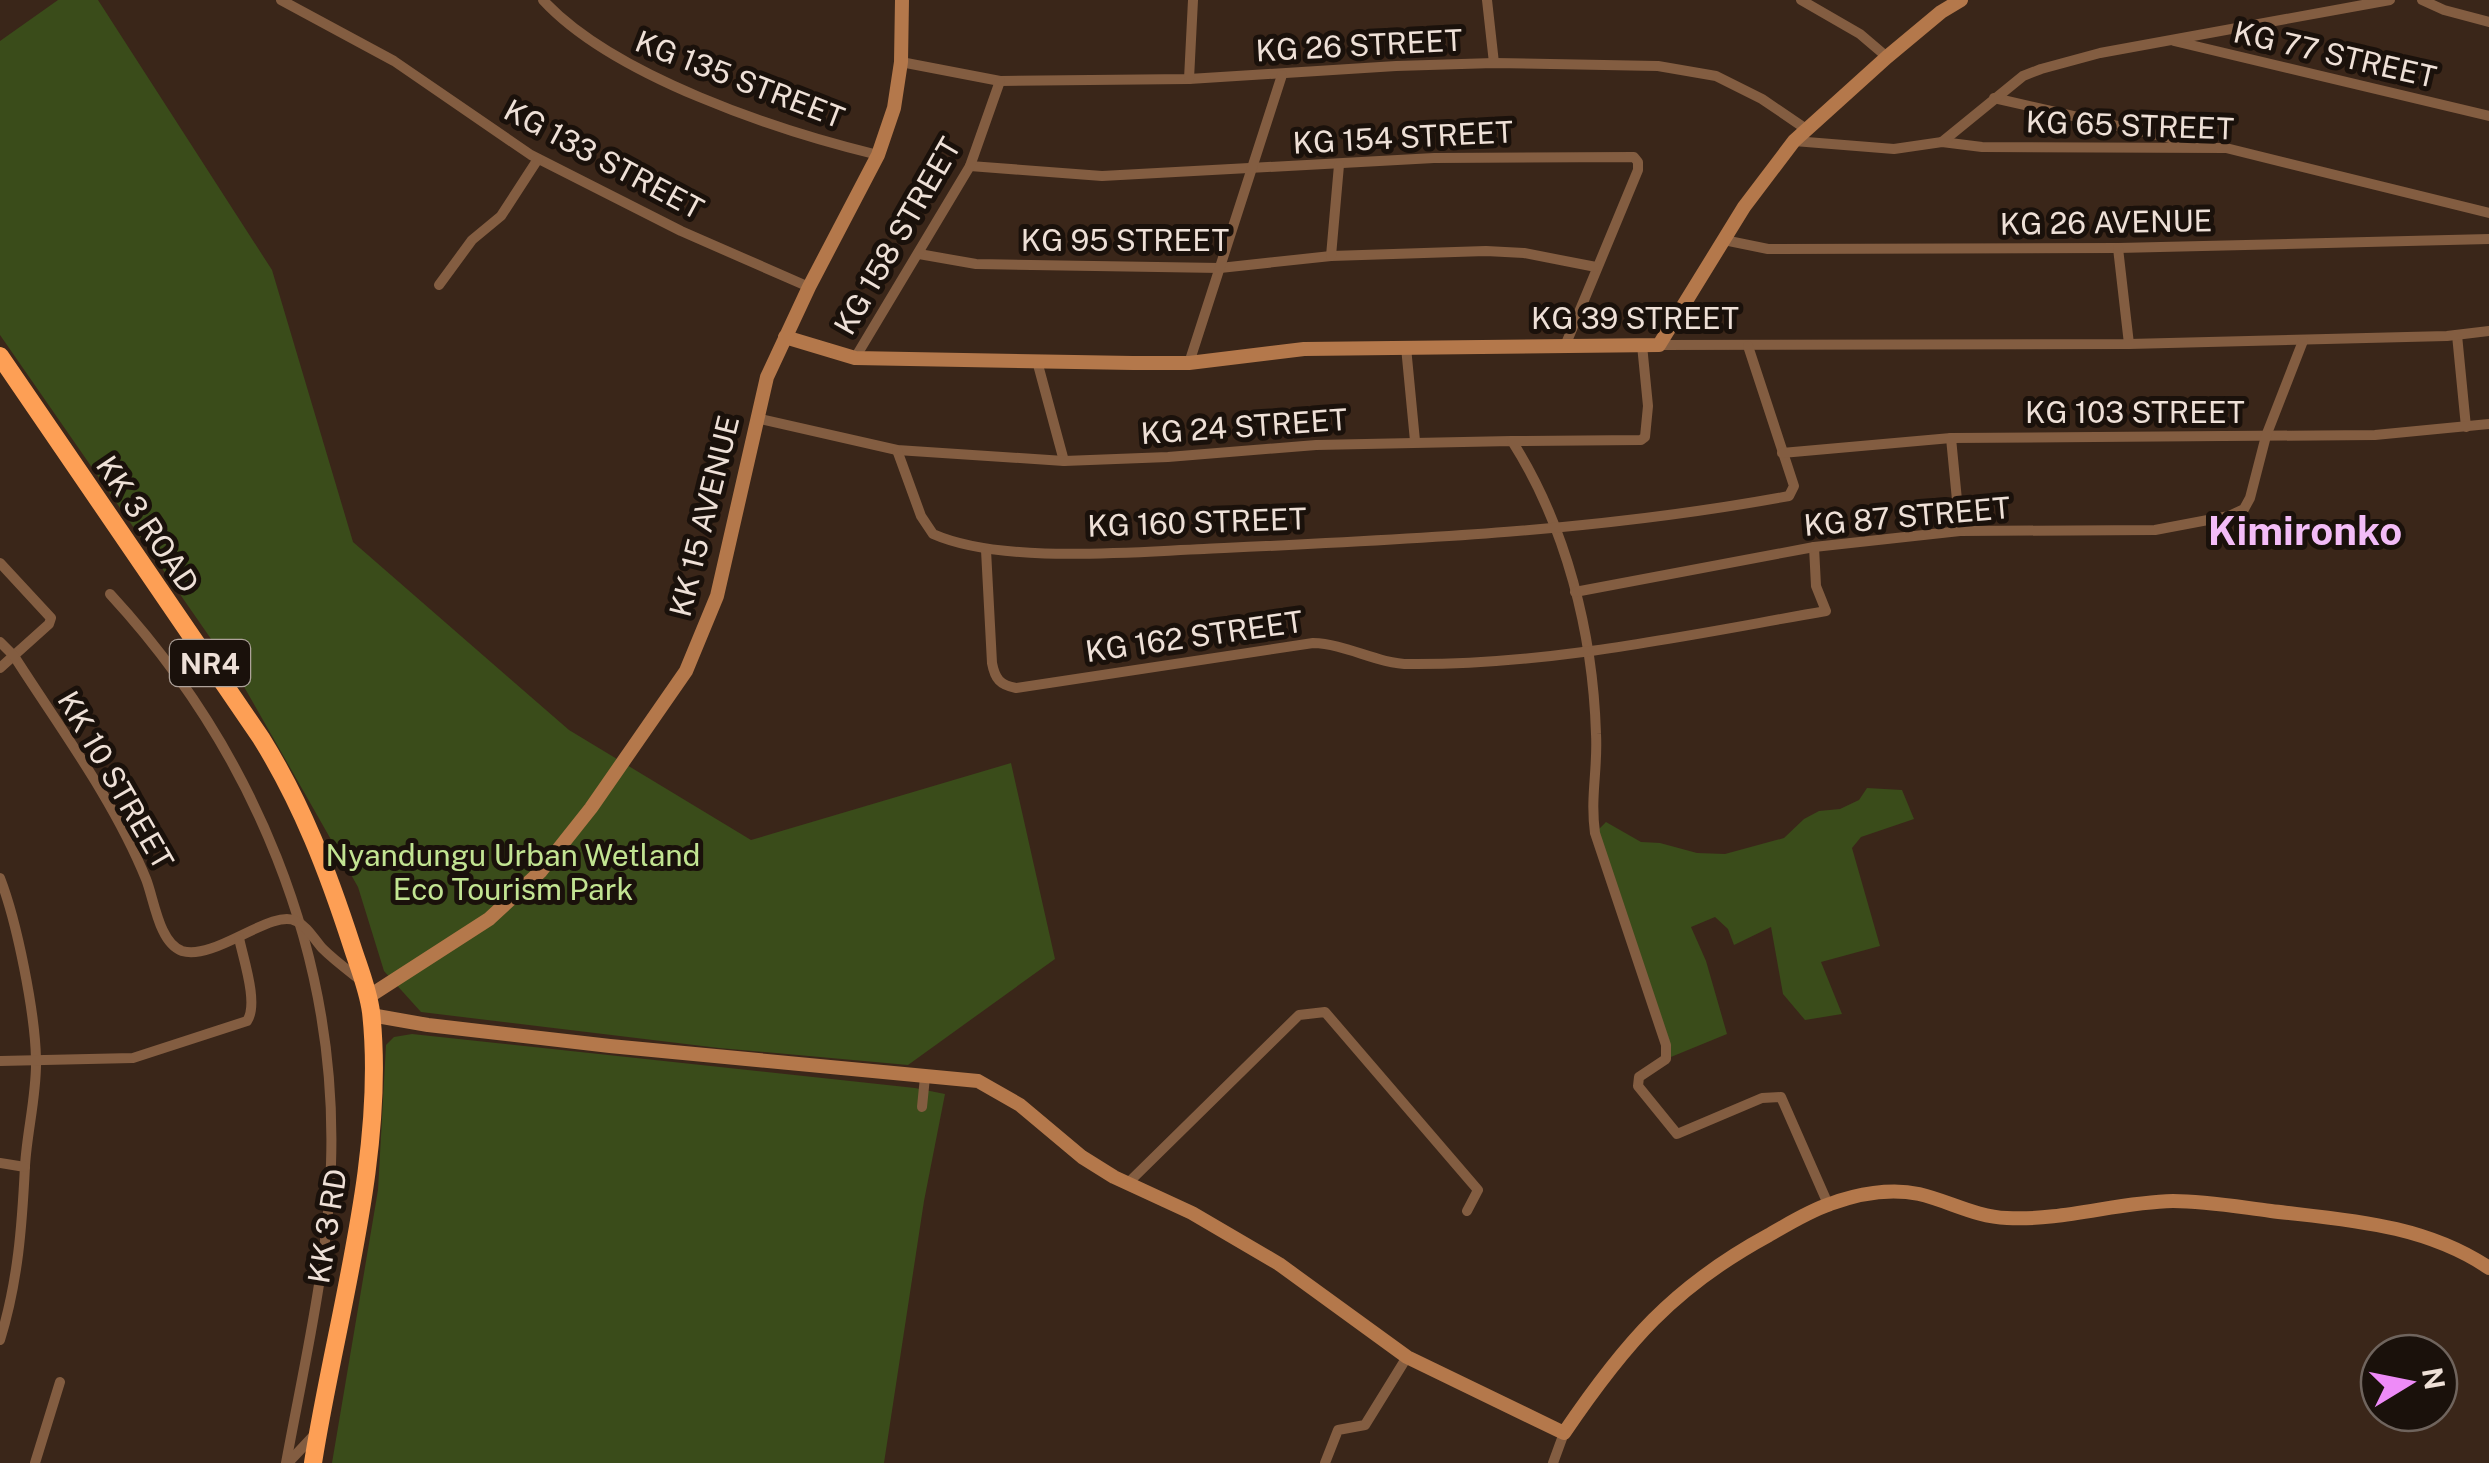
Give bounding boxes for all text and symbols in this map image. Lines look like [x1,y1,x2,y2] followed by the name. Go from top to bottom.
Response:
[2230,13,2440,95] street label: KG 77 STREET
[1255,22,1464,68] street label: KG 26 STREET
[630,23,850,135] street label: KG 135 STREET
[498,91,710,227] street label: KG 133 STREET
[2025,103,2235,147] street label: KG 65 STREET
[1292,113,1514,161] street label: KG 154 STREET
[826,131,968,341] street label: KG 158 STREET
[1999,202,2213,242] street label: KG 26 AVENUE
[1021,222,1229,258] street label: KG 95 STREET
[1531,300,1739,336] street label: KG 39 STREET
[2025,394,2245,430] street label: KG 103 STREET
[1139,401,1349,451] street label: KG 24 STREET
[662,412,746,620] street label: KK 15 AVENUE
[89,449,207,599] street label: KK 3 ROAD
[1802,489,2012,543] street label: KG 87 STREET
[1087,500,1308,544] street label: KG 160 STREET
[2208,507,2402,554] district label: Kimironko
[1083,603,1305,669] street label: KG 162 STREET
[170,640,250,686] road number: NR4
[51,685,182,876] street label: KK 10 STREET
[326,837,700,907] park label: Nyandungu Urban Wetland Eco Tourism Park
[300,1166,354,1286] street label: KK 3 RD
[2359,1333,2459,1433] north arrow
[2416,1365,2452,1392] text: N

